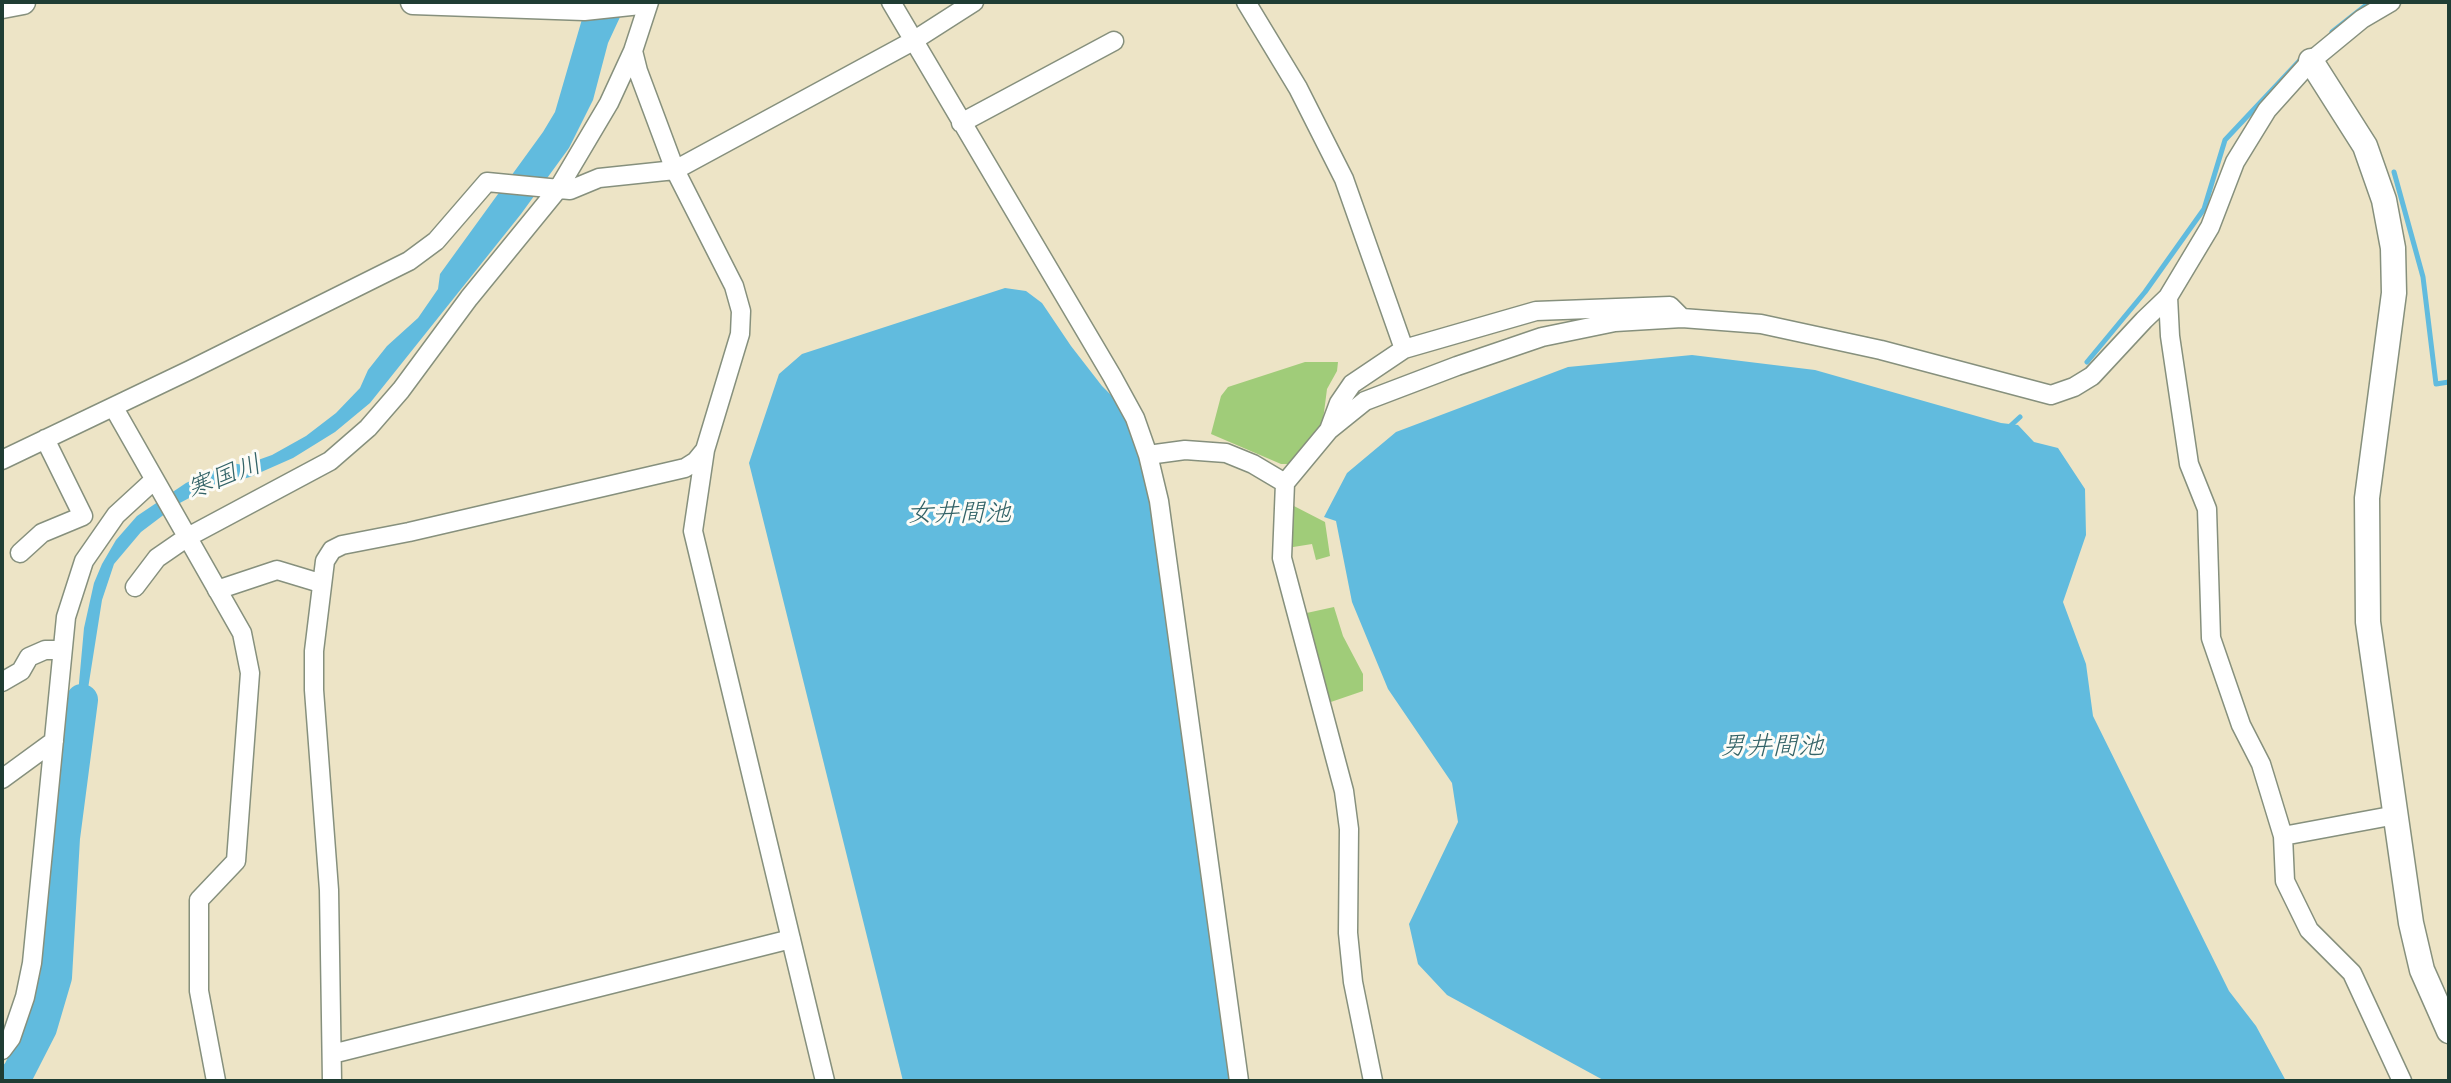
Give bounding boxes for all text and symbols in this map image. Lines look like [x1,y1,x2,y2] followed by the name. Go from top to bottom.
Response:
[183,450,267,508] water label: 寒国川
[907,500,1011,532] water label: 女井間池
[1720,733,1824,765] water label: 男井間池

